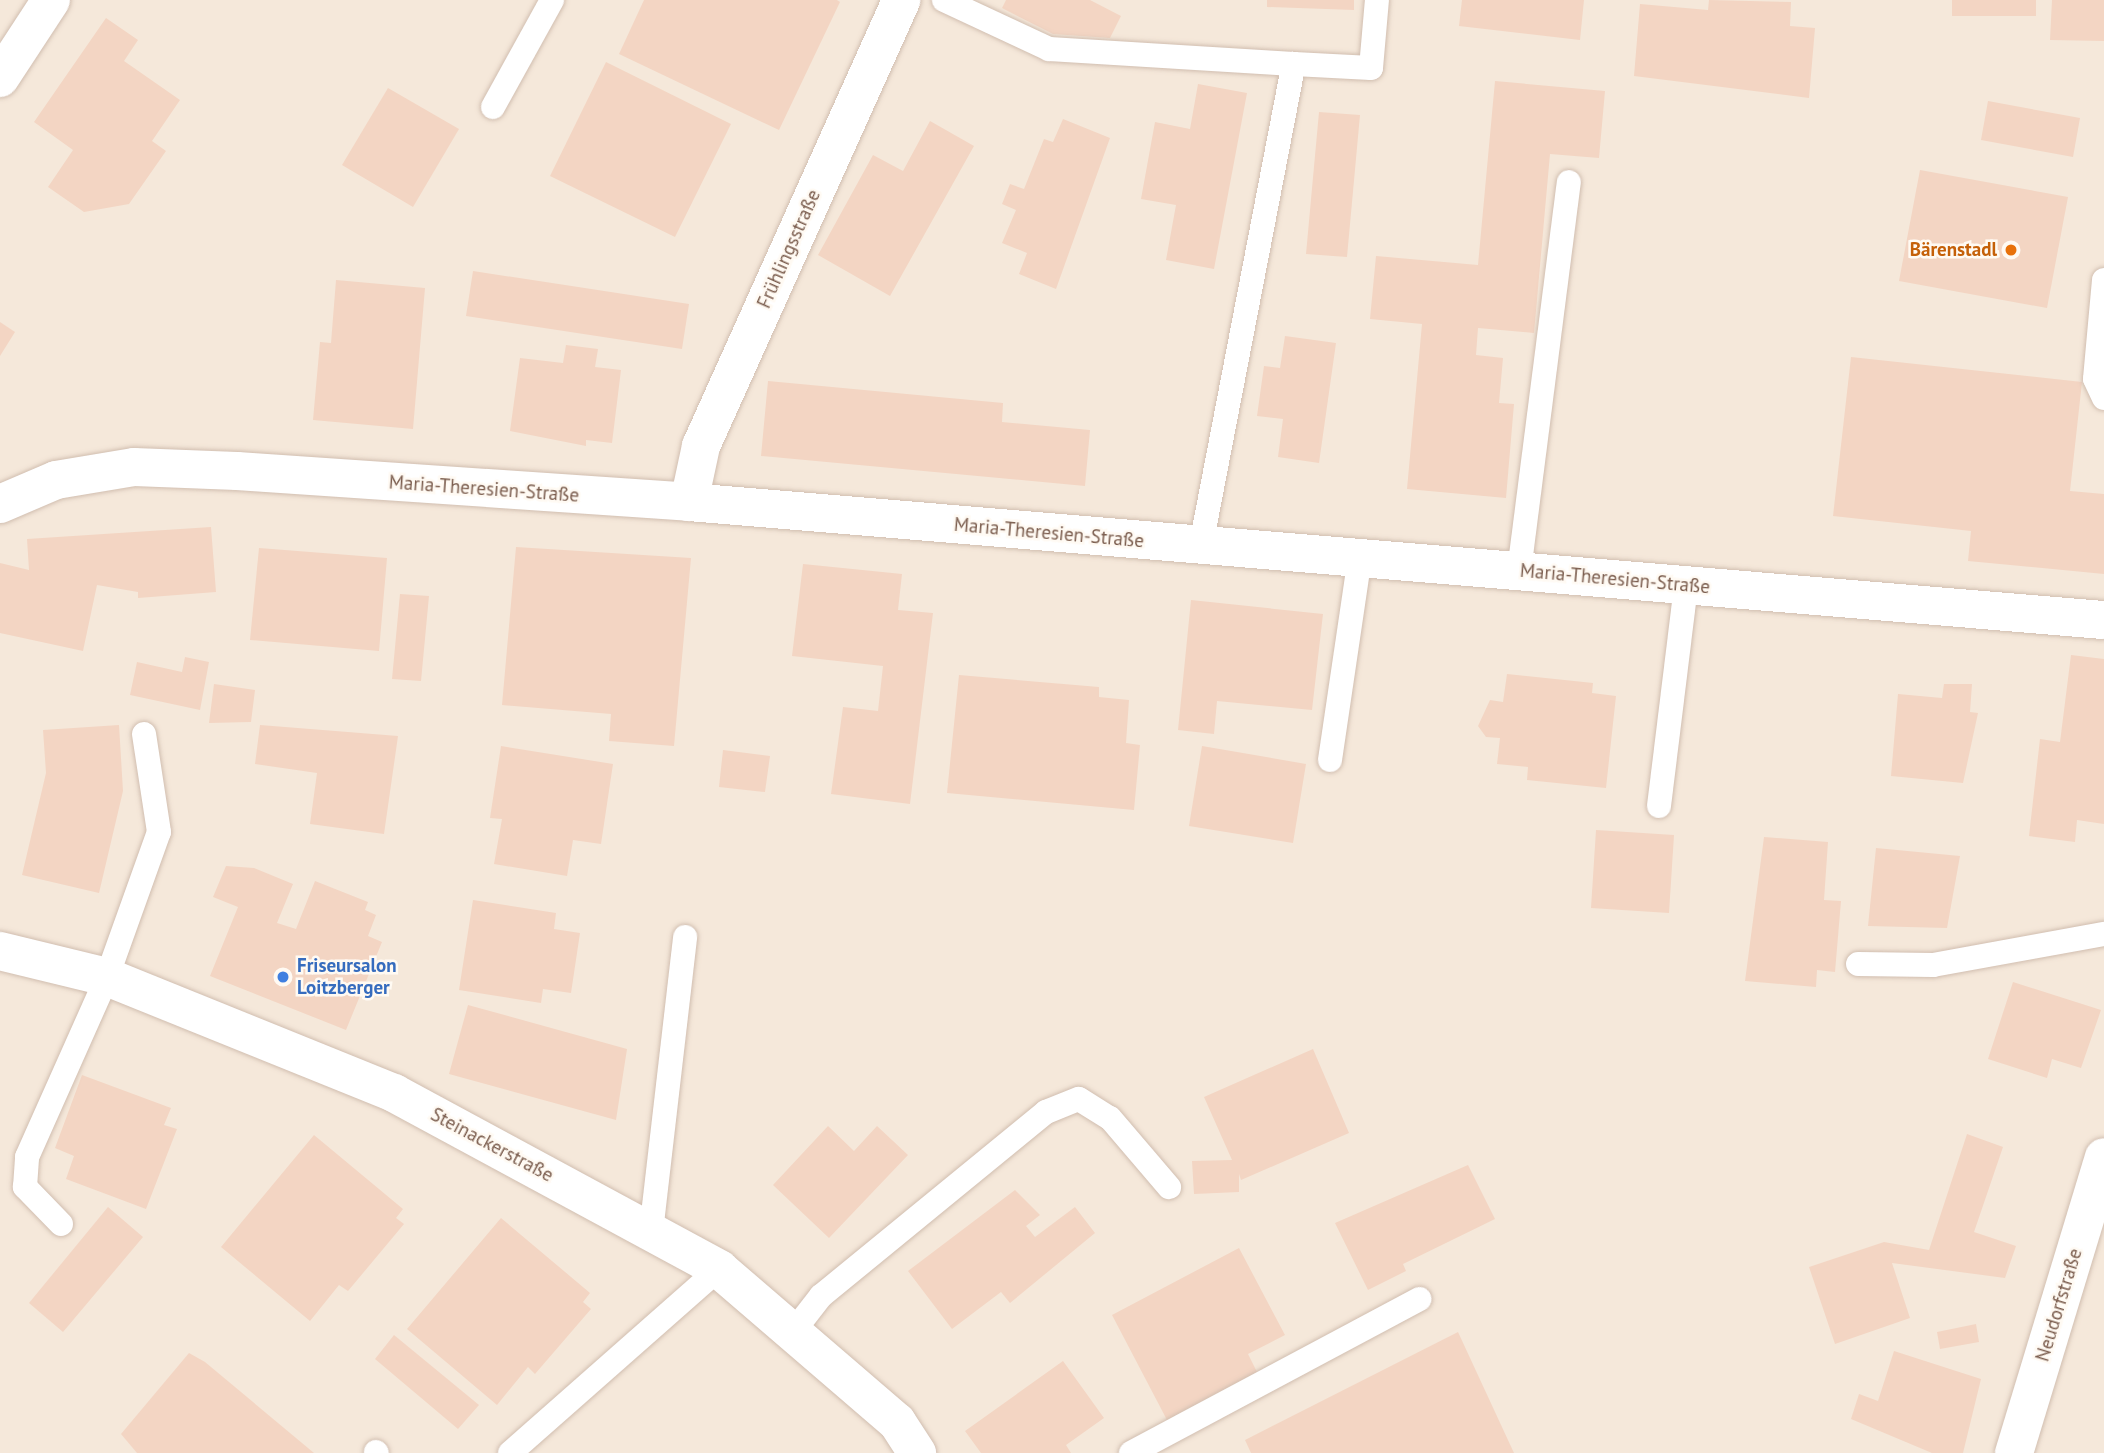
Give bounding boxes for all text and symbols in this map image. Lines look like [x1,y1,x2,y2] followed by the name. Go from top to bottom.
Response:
[753,186,825,312] street label: Frühlingsstraße
[1910,239,1997,261] place label: Bärenstadl
[2003,242,2019,258] marker: Bärenstadl
[388,471,580,507] street label: Maria-Theresien-Straße
[953,513,1145,553] street label: Maria-Theresien-Straße
[1519,559,1711,599] street label: Maria-Theresien-Straße
[297,955,397,999] place label: Friseursalon Loitzberger
[275,969,291,985] marker: Friseursalon Loitzberger
[427,1103,557,1187] street label: Steinackerstraße
[2031,1246,2087,1364] street label: Neudorfstraße

